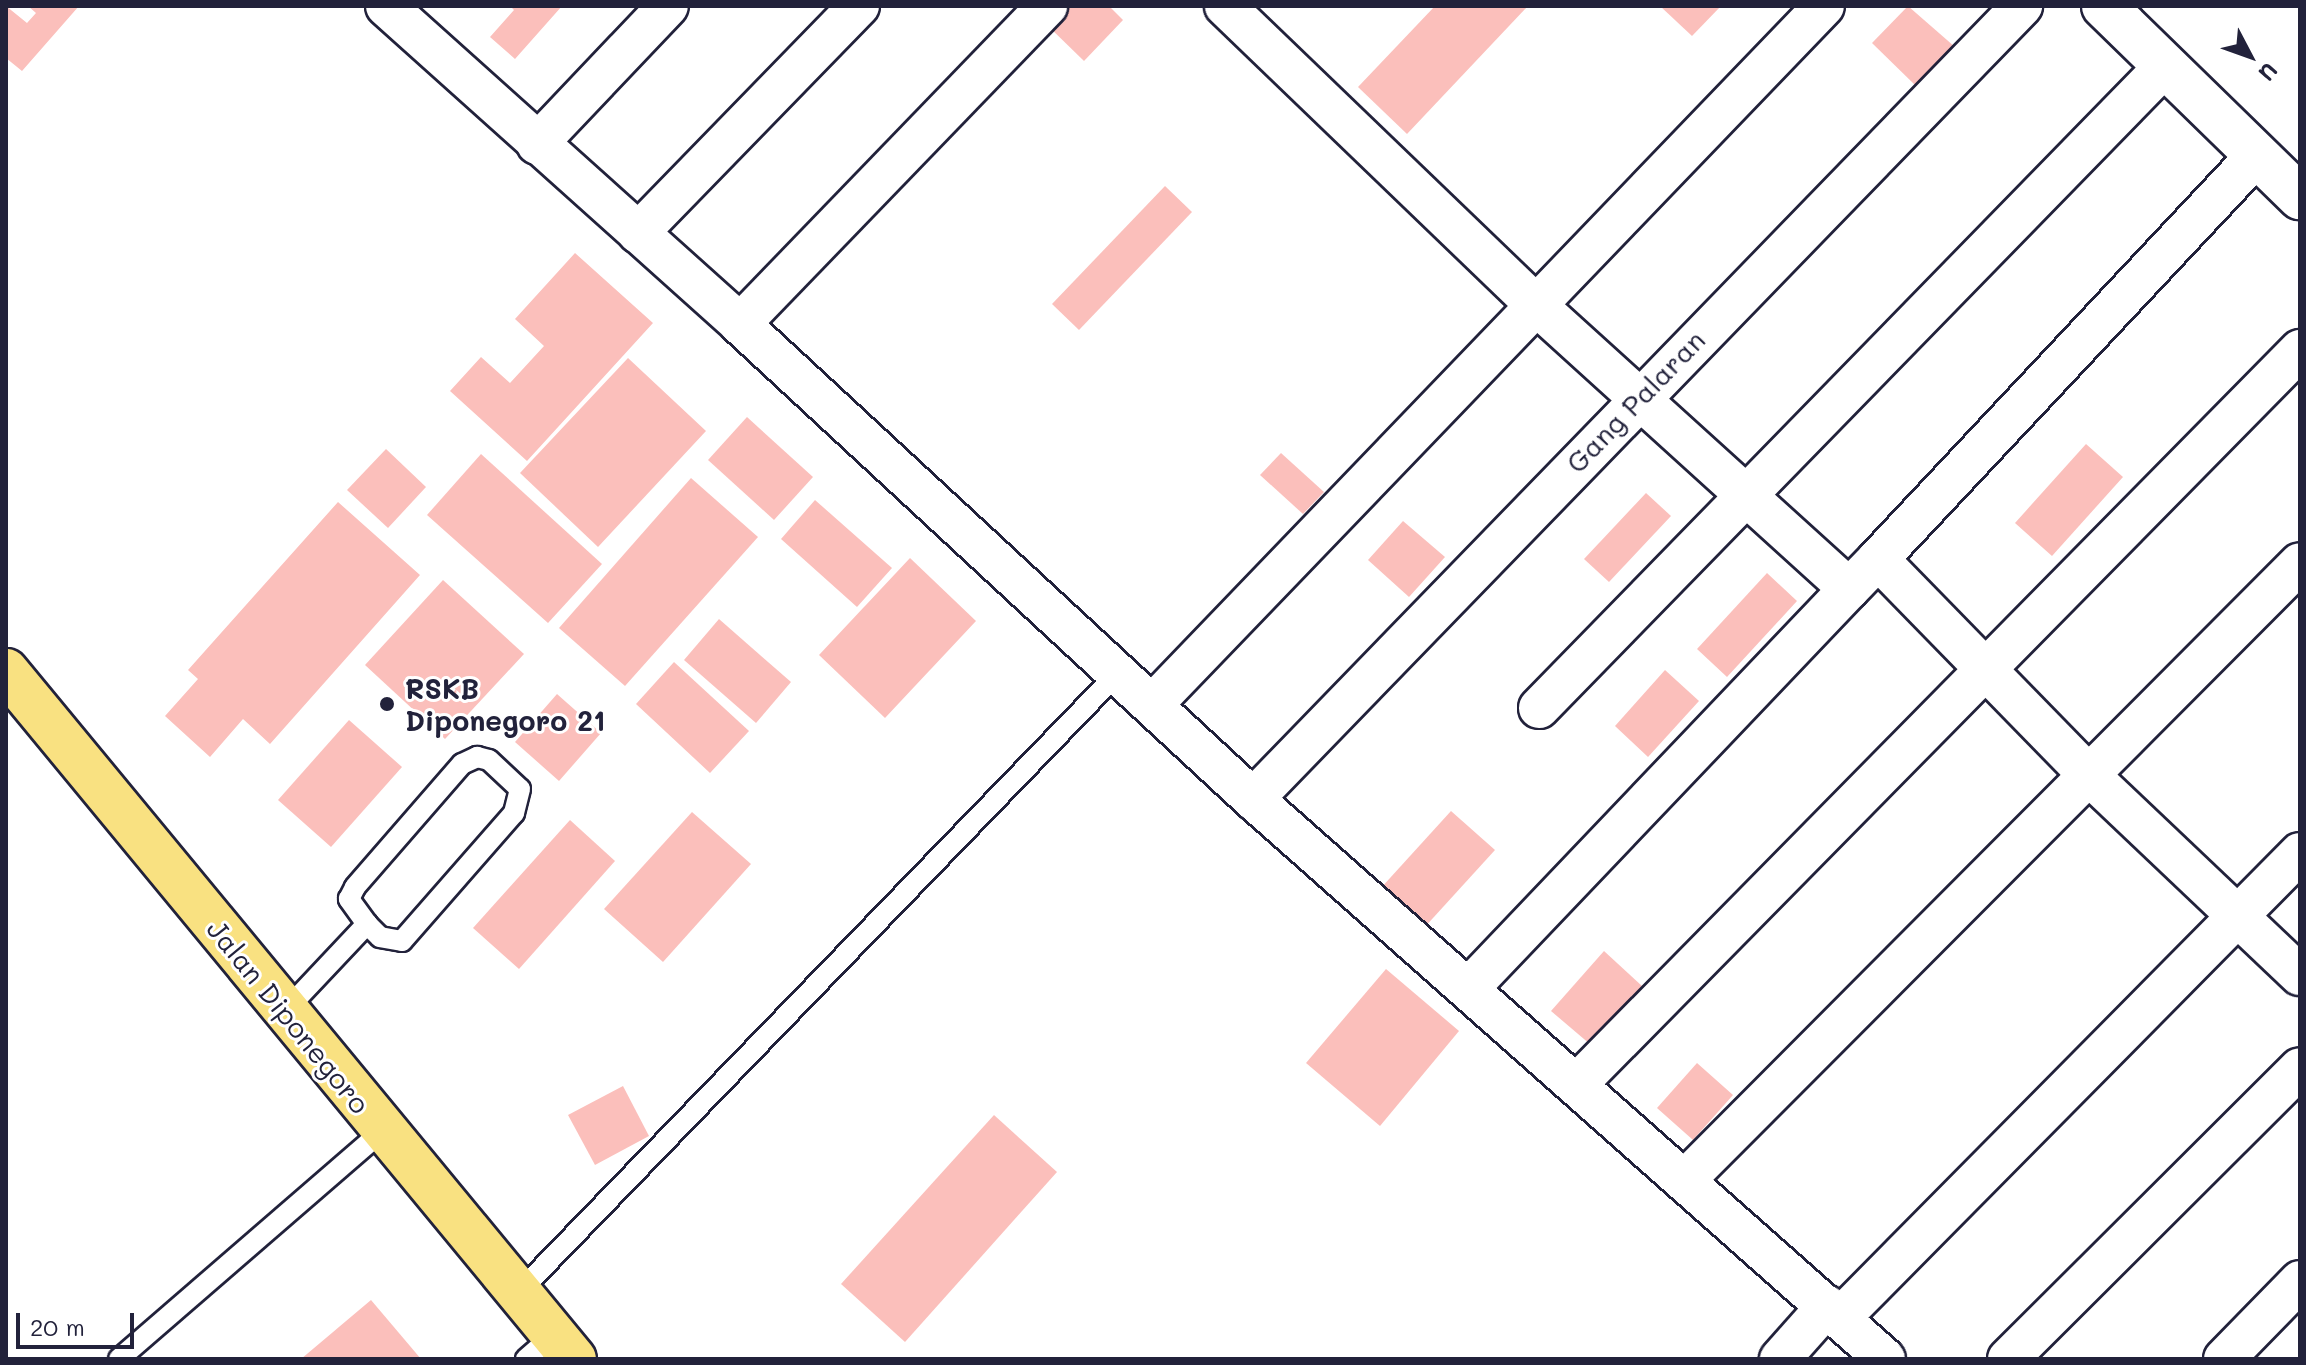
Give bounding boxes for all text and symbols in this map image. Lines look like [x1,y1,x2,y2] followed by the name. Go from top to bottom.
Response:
[2210,16,2290,96] north arrow
[2252,57,2285,87] text: U
[1559,323,1711,479] street label: Gang Palaran
[405,671,605,737] place label: RSKB Diponegoro 21
[376,693,398,715] marker: RSKB Diponegoro 21
[200,912,378,1120] street label: Jalan Diponegoro
[20,1297,138,1347] scale bar
[30,1311,85,1342] text: 20 m

